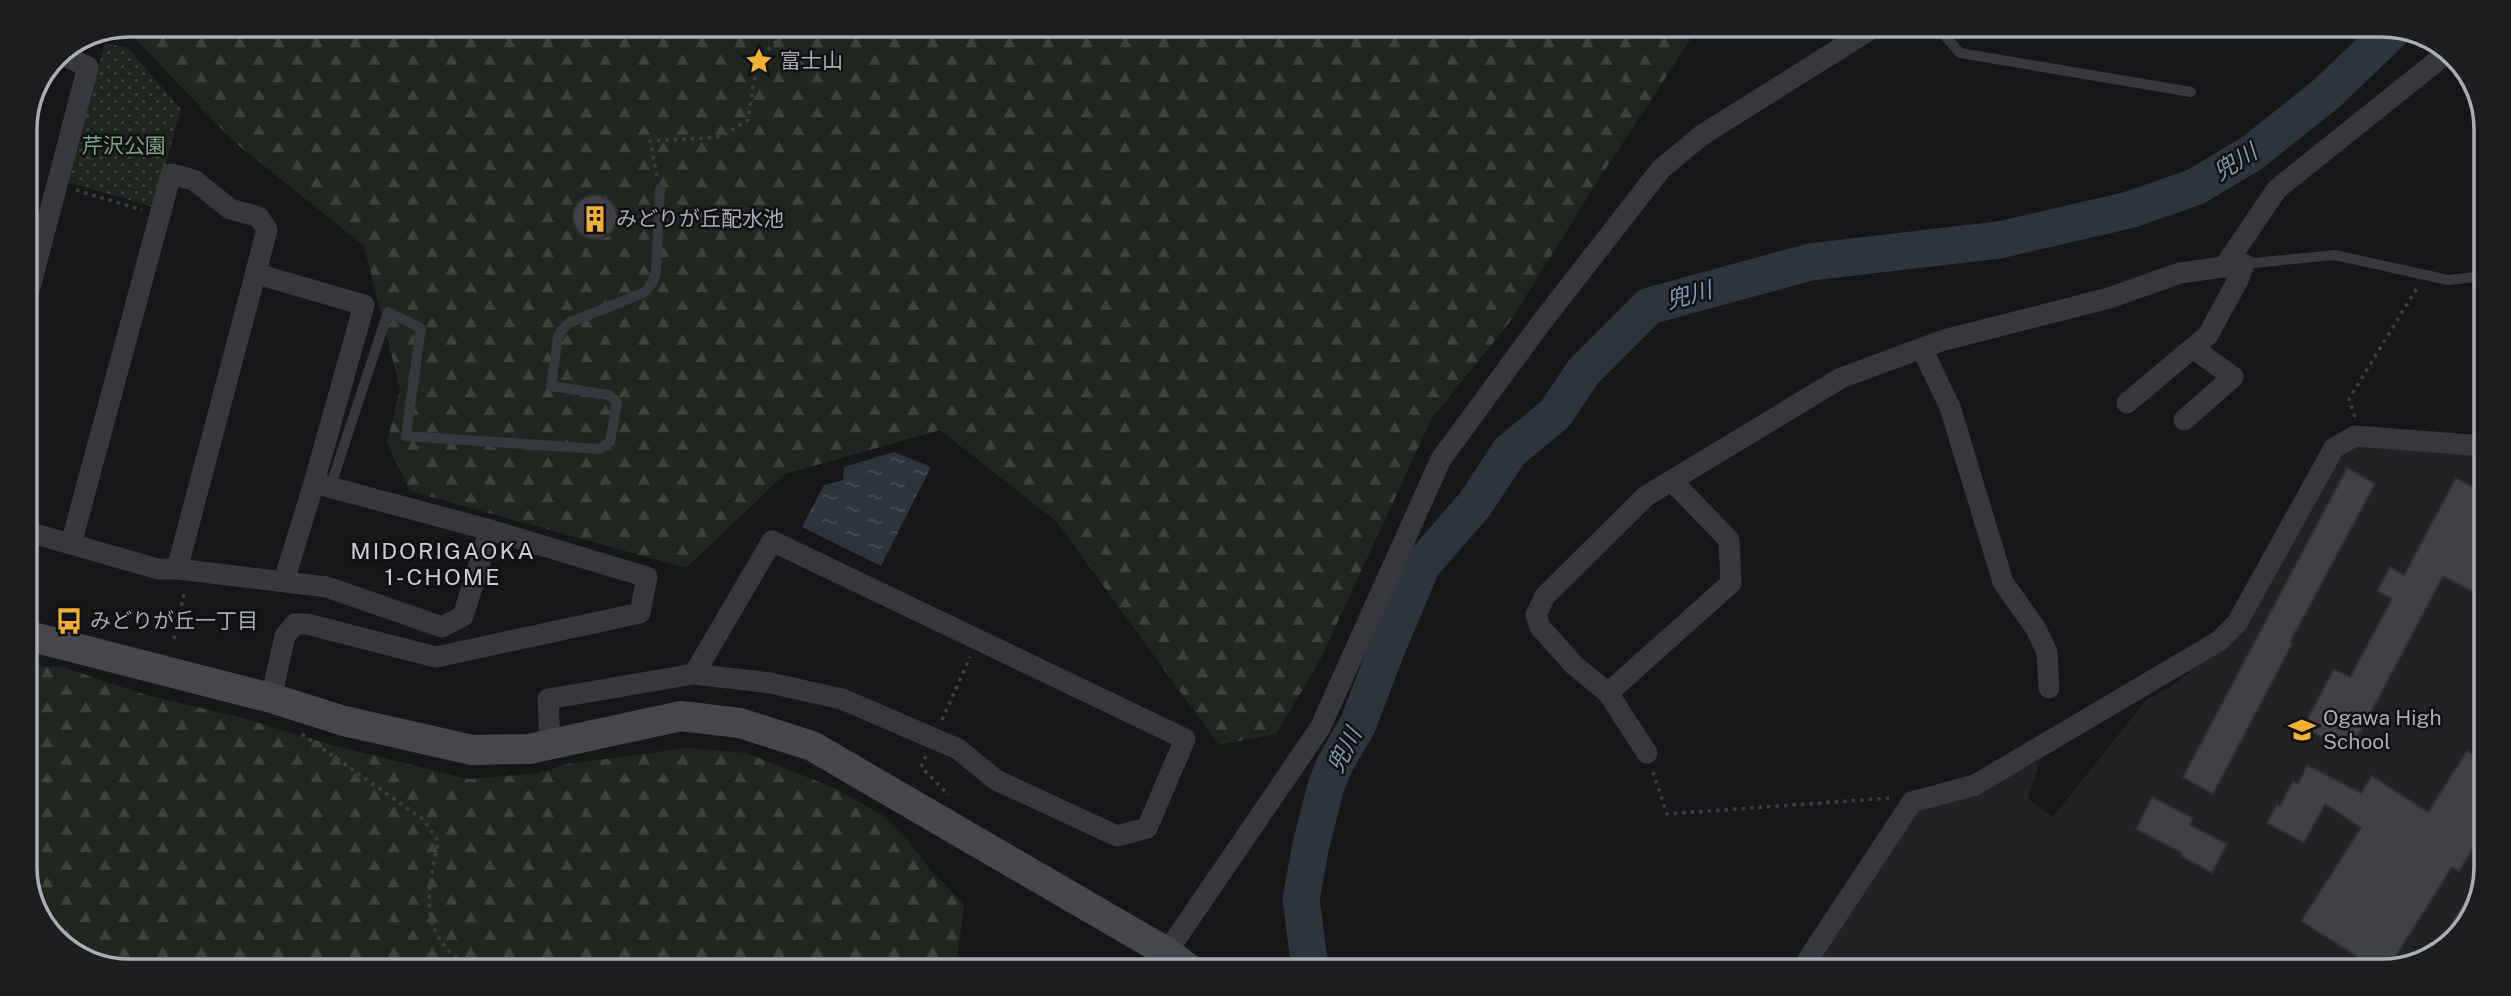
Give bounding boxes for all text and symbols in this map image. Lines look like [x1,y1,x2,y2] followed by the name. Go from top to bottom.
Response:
[744,46,774,76] place icon: 富士山
[780,48,843,73] place label: 富士山
[82,133,166,158] park label: 芹沢公園
[2208,136,2264,185] water label: 兜川
[580,204,610,234] building icon: みどりが丘配水池
[616,206,784,231] place label: みどりが丘配水池
[1663,275,1717,314] water label: 兜川
[350,537,536,590] district label: MIDORIGAOKA 1-CHOME
[54,606,84,636] bus stop icon: みどりが丘一丁目
[90,608,258,633] place label: みどりが丘一丁目
[2323,705,2442,754] place label: Ogawa High School
[2287,715,2317,745] school or university icon: Ogawa High School
[1321,720,1367,776] water label: 兜川

